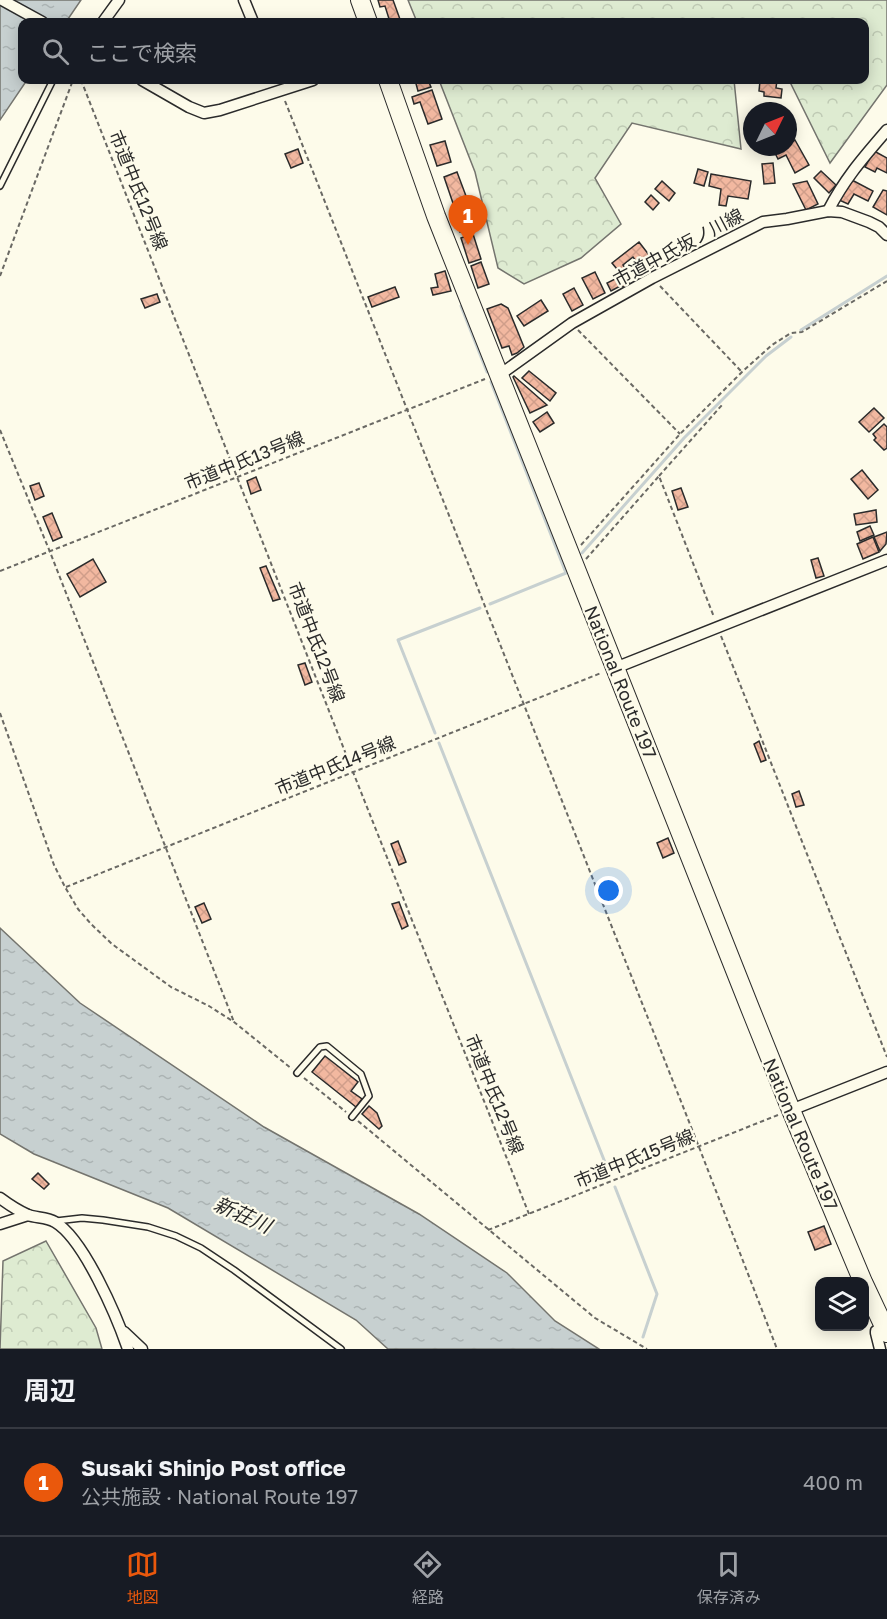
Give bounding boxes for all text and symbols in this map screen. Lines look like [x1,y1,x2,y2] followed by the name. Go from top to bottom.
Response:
[18,18,869,84] search box
[39,35,72,68] icon: search
[87,39,197,66] text: ここで検索
[743,102,797,156] north arrow
[105,127,173,253] street label: 市道中氏12号線
[448,196,488,245] pin: 1
[609,203,747,291] street label: 市道中氏坂ノ川線
[181,426,307,494] street label: 市道中氏13号線
[284,579,350,705] street label: 市道中氏12号線
[580,602,662,762] street label: National Route 197
[272,731,398,799] street label: 市道中氏14号線
[594,876,623,905] your location
[461,1031,529,1157] street label: 市道中氏12号線
[759,1055,843,1213] street label: National Route 197
[571,1124,697,1192] street label: 市道中氏15号線
[211,1191,277,1238] water label: 新荘川
[815,1277,869,1331] map controls
[815,1277,869,1331] button: layers
[24,1375,76,1406] text: 周辺
[81,1454,346,1481] text: Susaki Shinjo Post office
[38,1470,49,1494] text: 1
[803,1470,863,1494] text: 400 m
[81,1484,358,1508] text: 公共施設 · National Route 197
[126,1548,159,1608] tab: 地図
[411,1548,444,1608] tab: 経路
[697,1548,761,1608] tab: 保存済み

